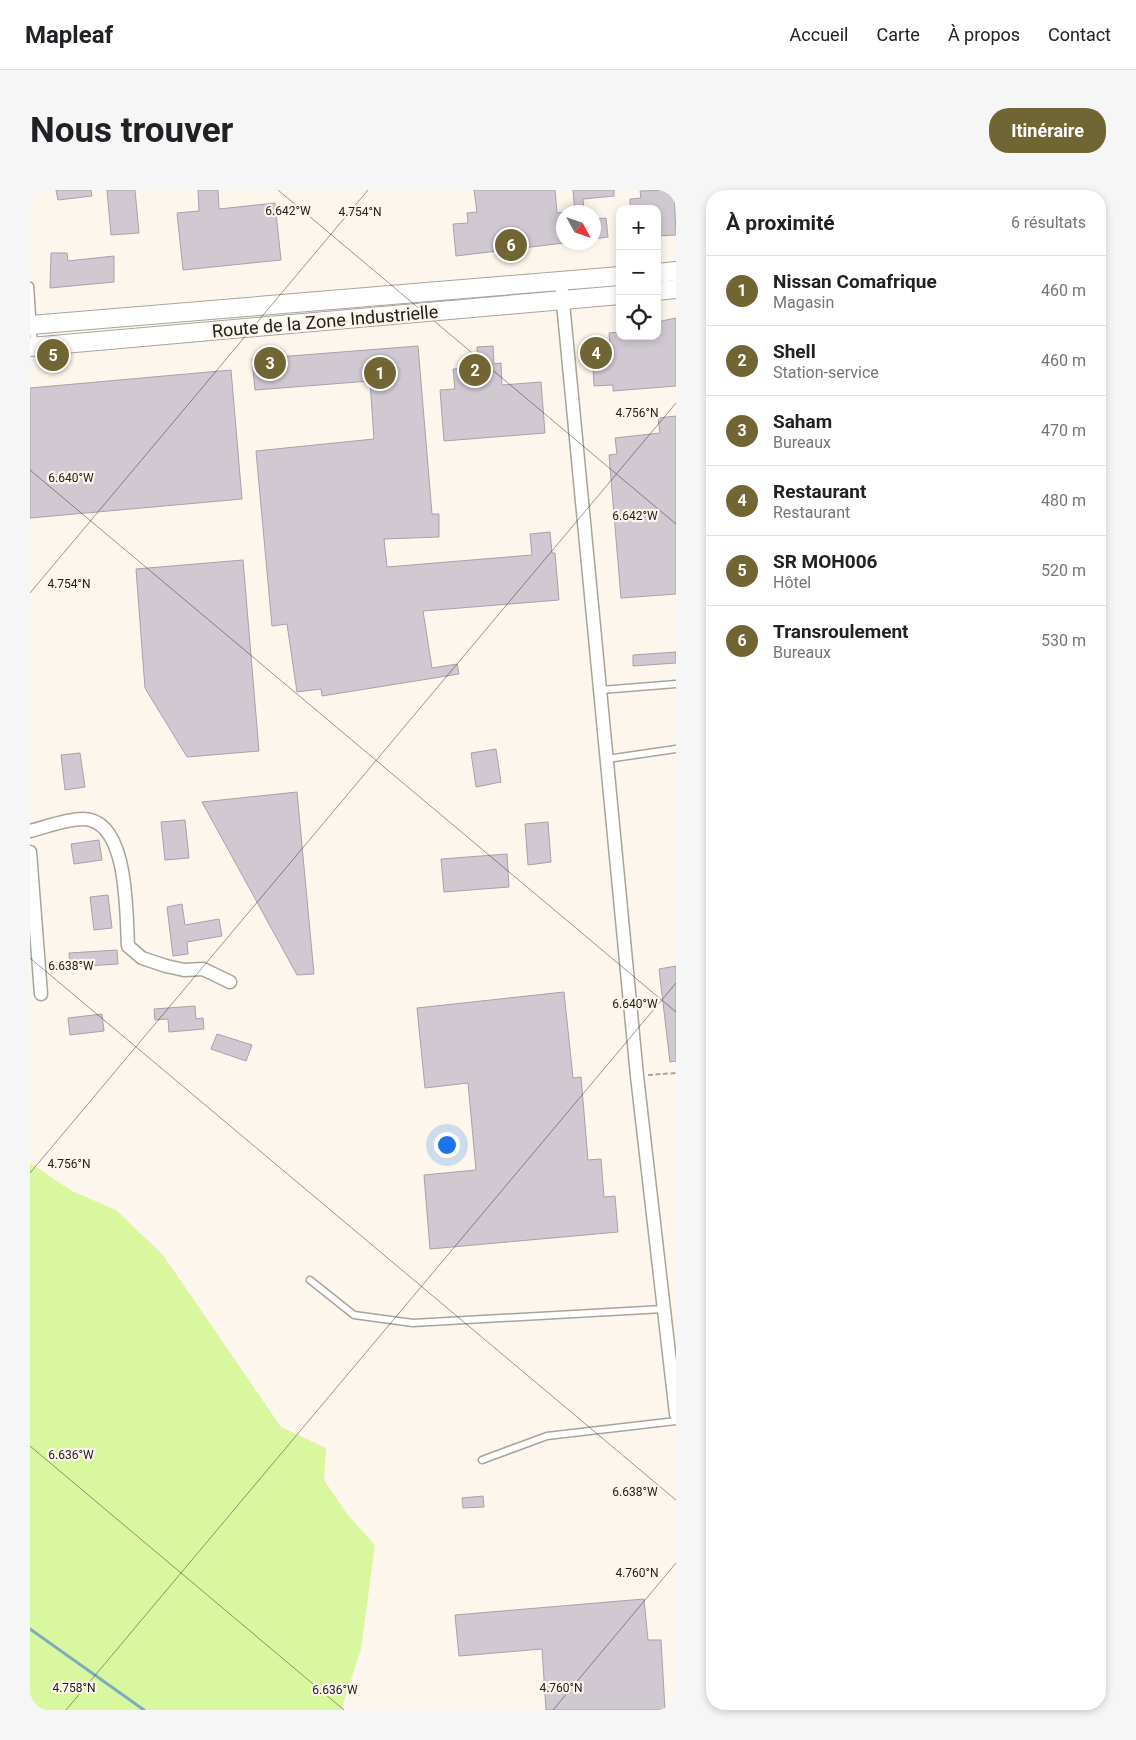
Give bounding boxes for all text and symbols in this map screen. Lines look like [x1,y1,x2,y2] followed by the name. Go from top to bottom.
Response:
[25,21,113,49] text: Mapleaf
[790,24,848,45] text: Accueil
[876,24,920,45] text: Carte
[948,24,1020,45] text: À propos
[1048,24,1111,45] text: Contact
[989,108,1106,153] button: Itinéraire
[30,110,233,151] text: Nous trouver
[265,204,311,218] text: 6.642°W
[338,205,382,219] text: 4.754°N
[556,205,601,250] north arrow
[616,205,661,340] map controls
[616,205,661,250] button: +
[726,211,835,235] text: À proximité
[1011,213,1086,232] text: 6 résultats
[495,226,527,264] pin: 6
[616,250,661,295] button: −
[773,270,937,293] text: Nissan Comafrique
[737,281,747,300] text: 1
[1041,281,1086,300] text: 460 m
[773,293,834,312] text: Magasin
[616,295,661,340] button: locate
[211,301,439,341] street label: Route de la Zone Industrielle
[580,334,612,372] pin: 4
[37,336,69,374] pin: 5
[773,340,816,363] text: Shell
[254,344,286,382] pin: 3
[459,351,491,389] pin: 2
[737,351,747,370] text: 2
[1041,351,1086,370] text: 460 m
[364,354,396,392] pin: 1
[773,363,879,382] text: Station-service
[615,406,659,420] text: 4.756°N
[773,410,832,433] text: Saham
[737,421,747,440] text: 3
[1041,421,1086,440] text: 470 m
[773,433,831,452] text: Bureaux
[48,471,94,485] text: 6.640°W
[773,480,866,503] text: Restaurant
[737,491,747,510] text: 4
[1041,491,1086,510] text: 480 m
[773,503,850,522] text: Restaurant
[612,509,658,523] text: 6.642°W
[773,550,877,573] text: SR MOH006
[737,561,747,580] text: 5
[1041,561,1086,580] text: 520 m
[773,573,811,592] text: Hôtel
[47,577,91,591] text: 4.754°N
[773,620,909,643] text: Transroulement
[737,631,747,650] text: 6
[1041,631,1086,650] text: 530 m
[773,643,831,662] text: Bureaux
[48,959,94,973] text: 6.638°W
[612,997,658,1011] text: 6.640°W
[434,1132,460,1158] your location
[47,1157,91,1171] text: 4.756°N
[48,1448,94,1462] text: 6.636°W
[612,1485,658,1499] text: 6.638°W
[615,1566,659,1580] text: 4.760°N
[52,1681,96,1695] text: 4.758°N
[539,1681,583,1695] text: 4.760°N
[312,1683,358,1697] text: 6.636°W

